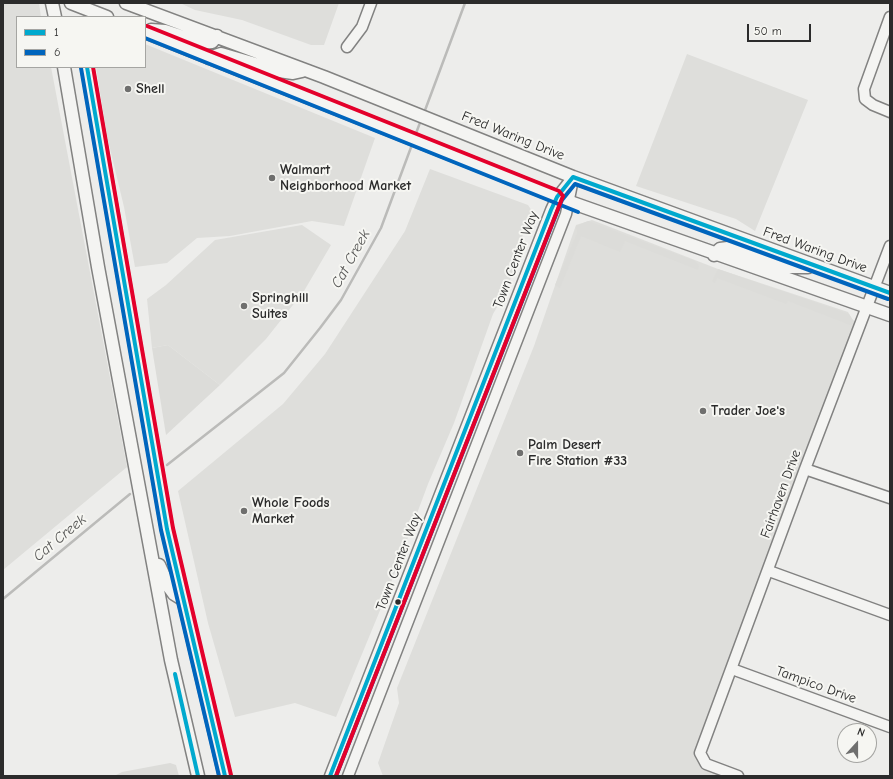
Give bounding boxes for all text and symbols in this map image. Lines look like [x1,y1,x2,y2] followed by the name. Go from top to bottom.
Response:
[16,16,146,68] legend
[749,16,813,42] scale bar
[754,24,782,38] text: 50 m
[54,25,59,39] text: 1
[54,45,61,59] text: 6
[136,81,165,97] place label: Shell
[123,84,133,94] marker: Shell
[459,108,567,164] street label: Fred Waring Drive
[280,162,411,194] place label: Walmart Neighborhood Market
[267,173,277,183] marker: Walmart Neighborhood Market
[490,209,542,311] street label: Town Center Way
[761,223,869,277] street label: Fred Waring Drive
[328,227,374,291] water label: Cat Creek
[252,290,309,322] place label: Springhill Suites
[239,301,249,311] marker: Springhill Suites
[711,403,785,419] place label: Trader Joe's
[698,406,708,416] marker: Trader Joe's
[528,437,627,470] place label: Palm Desert Fire Station #33
[757,447,805,541] street label: Fairhaven Drive
[515,448,525,458] marker: Palm Desert Fire Station #33
[252,495,330,528] place label: Whole Foods Market
[239,506,249,516] marker: Whole Foods Market
[30,511,90,565] water label: Cat Creek
[373,511,425,613] street label: Town Center Way
[393,597,403,607] unlabelled marker
[773,663,859,707] street label: Tampico Drive
[837,723,877,763] north arrow
[855,725,867,740] text: N

